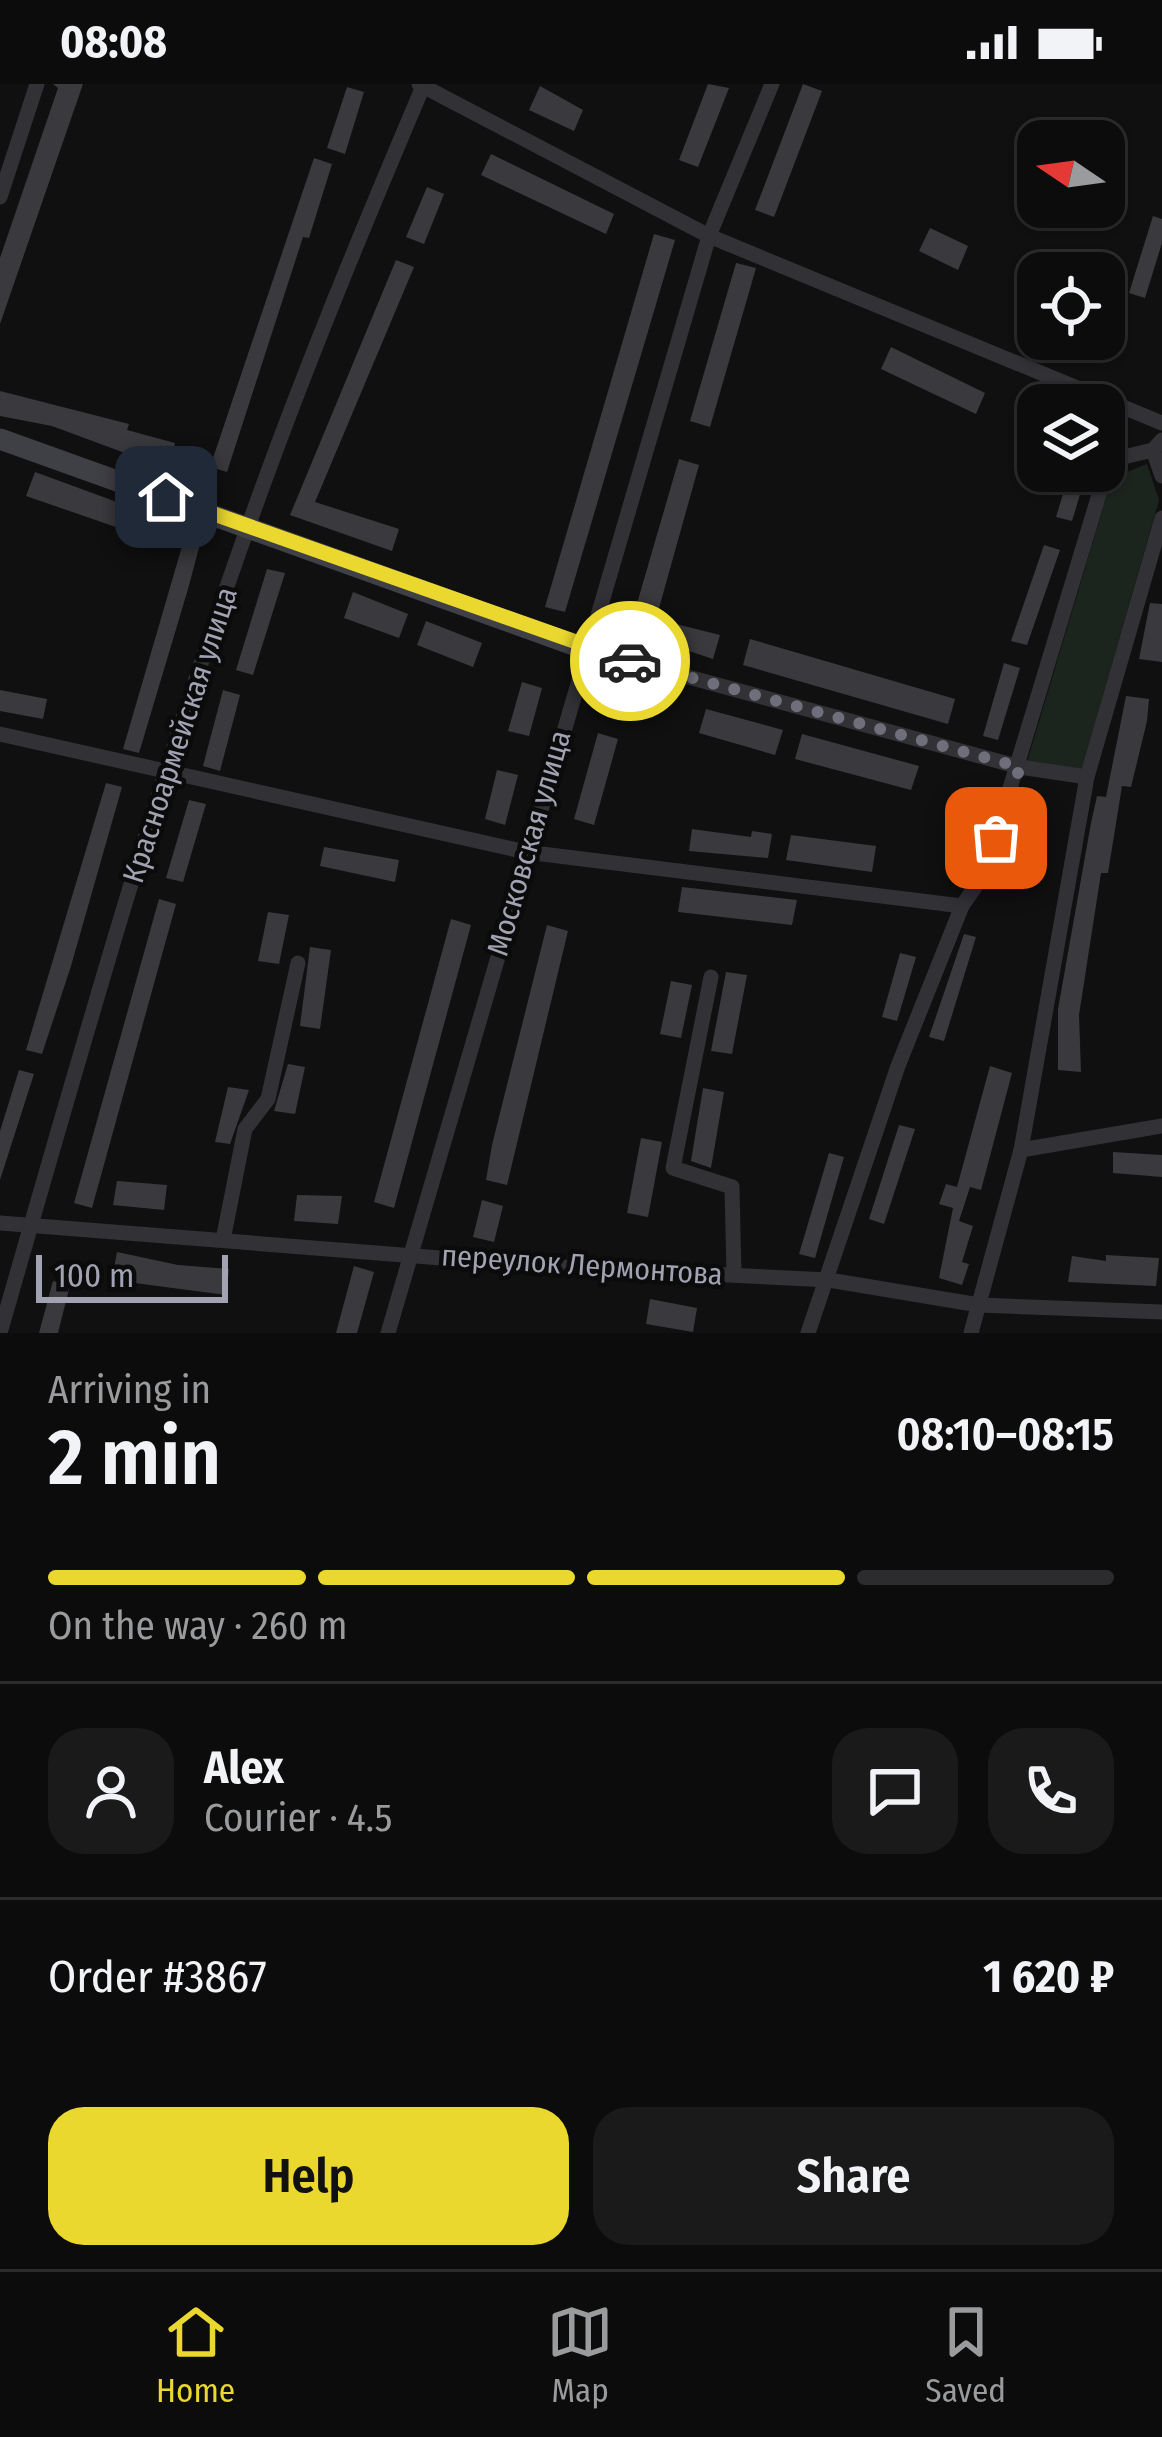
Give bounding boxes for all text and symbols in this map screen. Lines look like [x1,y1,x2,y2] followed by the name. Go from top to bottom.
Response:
[60,15,167,69] text: 08:08
[1017,120,1125,228] north arrow
[1017,120,1125,492] map controls
[1017,252,1125,360] button: locate
[1017,384,1125,492] button: layers
[115,446,217,548] pin
[133,464,199,530] icon: home
[115,583,245,887] street label: Красноармейская улица
[570,601,690,721] courier
[597,628,663,694] icon: car
[480,726,578,960] street label: Московская улица
[945,787,1047,889] pin
[963,805,1029,871] icon: bag
[440,1237,724,1293] street label: переулок Лермонтова
[36,1249,228,1302] scale bar
[54,1256,134,1296] text: 100 m
[48,1367,211,1413] text: Arriving in
[896,1408,1114,1462] text: 08:10–08:15
[48,1411,221,1505] text: 2 min
[48,1603,348,1649] text: On the way · 260 m
[48,1728,174,1854] button: person
[832,1728,958,1854] button: chat
[988,1728,1114,1854] button: phone
[204,1741,284,1795] text: Alex
[204,1795,392,1841] text: Courier · 4.5
[48,1950,267,2004] text: Order #3867
[983,1950,1114,2004] text: 1 620 ₽
[48,2107,569,2245] button: Help
[593,2107,1114,2245] button: Share
[156,2299,235,2411] tab: Home
[547,2299,613,2411] tab: Map
[925,2299,1006,2411] tab: Saved

